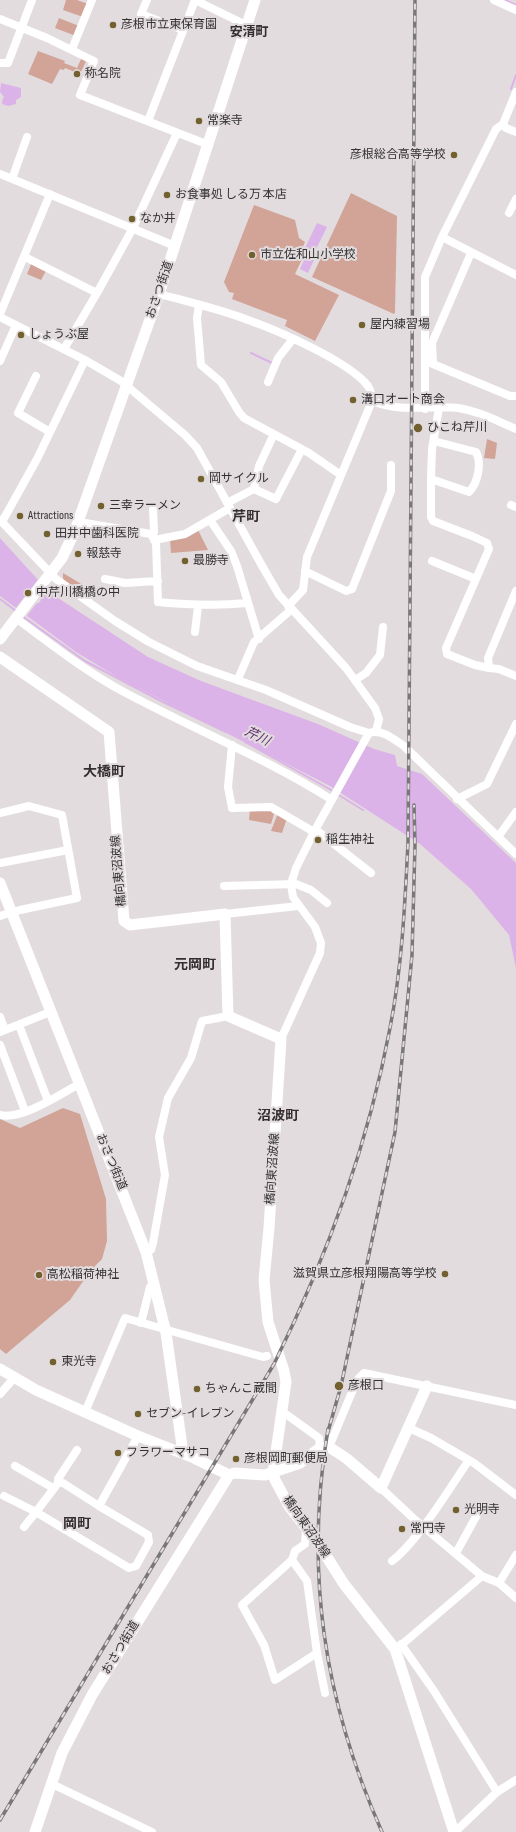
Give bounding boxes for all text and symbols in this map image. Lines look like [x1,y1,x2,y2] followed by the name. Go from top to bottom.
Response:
[121,18,217,32] place label: 彦根市立東保育園
[108,20,118,30] marker: 彦根市立東保育園
[230,25,268,41] district label: 安清町
[85,67,121,81] place label: 称名院
[72,69,82,79] marker: 称名院
[207,114,243,128] place label: 常楽寺
[194,116,204,126] marker: 常楽寺
[350,148,446,162] place label: 彦根総合高等学校
[449,150,459,160] marker: 彦根総合高等学校
[175,188,287,202] place label: お食事処 しる万 本店
[162,190,172,200] marker: お食事処 しる万 本店
[140,212,176,226] place label: なか井
[127,214,137,224] marker: なか井
[260,248,356,262] place label: 市立佐和山小学校
[247,250,257,260] marker: 市立佐和山小学校
[143,259,177,321] street label: おさつ街道
[370,318,430,332] place label: 屋内練習場
[357,320,367,330] marker: 屋内練習場
[29,328,89,342] place label: しょうぶ屋
[16,330,26,340] marker: しょうぶ屋
[361,393,445,407] place label: 溝口オート商会
[348,395,358,405] marker: 溝口オート商会
[427,421,487,435] place label: ひこね芹川
[412,422,424,434] marker: ひこね芹川
[209,472,269,486] place label: 岡サイクル
[196,474,206,484] marker: 岡サイクル
[109,499,181,513] place label: 三幸ラーメン
[96,501,106,511] marker: 三幸ラーメン
[28,509,73,523] place label: Attractions
[232,509,260,525] district label: 芹町
[15,511,25,521] marker: Attractions
[55,527,139,541] place label: 田井中歯科医院
[42,529,52,539] marker: 田井中歯科医院
[86,547,122,561] place label: 報慈寺
[73,549,83,559] marker: 報慈寺
[193,554,229,568] place label: 最勝寺
[180,556,190,566] marker: 最勝寺
[36,586,120,600] place label: 中芹川橋橋の中
[23,588,33,598] marker: 中芹川橋橋の中
[242,724,272,750] water label: 芹川
[83,764,125,780] district label: 大橋町
[326,833,374,847] place label: 稲生神社
[109,835,129,907] street label: 橋向東沼波線
[313,835,323,845] marker: 稲生神社
[174,957,216,973] district label: 元岡町
[257,1108,299,1124] district label: 沼波町
[93,1132,129,1192] street label: おさつ街道
[263,1133,283,1205] street label: 橋向東沼波線
[293,1267,437,1281] place label: 滋賀県立彦根翔陽高等学校
[47,1268,119,1282] place label: 高松稲荷神社
[440,1269,450,1279] marker: 滋賀県立彦根翔陽高等学校
[34,1270,44,1280] marker: 高松稲荷神社
[61,1355,97,1369] place label: 東光寺
[48,1357,58,1367] marker: 東光寺
[348,1379,384,1393] place label: 彦根口
[333,1380,345,1392] marker: 彦根口
[205,1382,277,1396] place label: ちゃんこ蔵間
[192,1384,202,1394] marker: ちゃんこ蔵間
[146,1407,234,1421] place label: セブン-イレブン
[133,1409,143,1419] marker: セブン-イレブン
[126,1446,210,1460] place label: フラワーマサコ
[113,1448,123,1458] marker: フラワーマサコ
[244,1452,328,1466] place label: 彦根岡町郵便局
[231,1454,241,1464] marker: 彦根岡町郵便局
[279,1493,333,1561] street label: 橋向東沼波線
[464,1503,500,1517] place label: 光明寺
[451,1505,461,1515] marker: 光明寺
[63,1516,91,1532] district label: 岡町
[410,1522,446,1536] place label: 常円寺
[397,1524,407,1534] marker: 常円寺
[99,1619,143,1677] street label: おさつ街道

